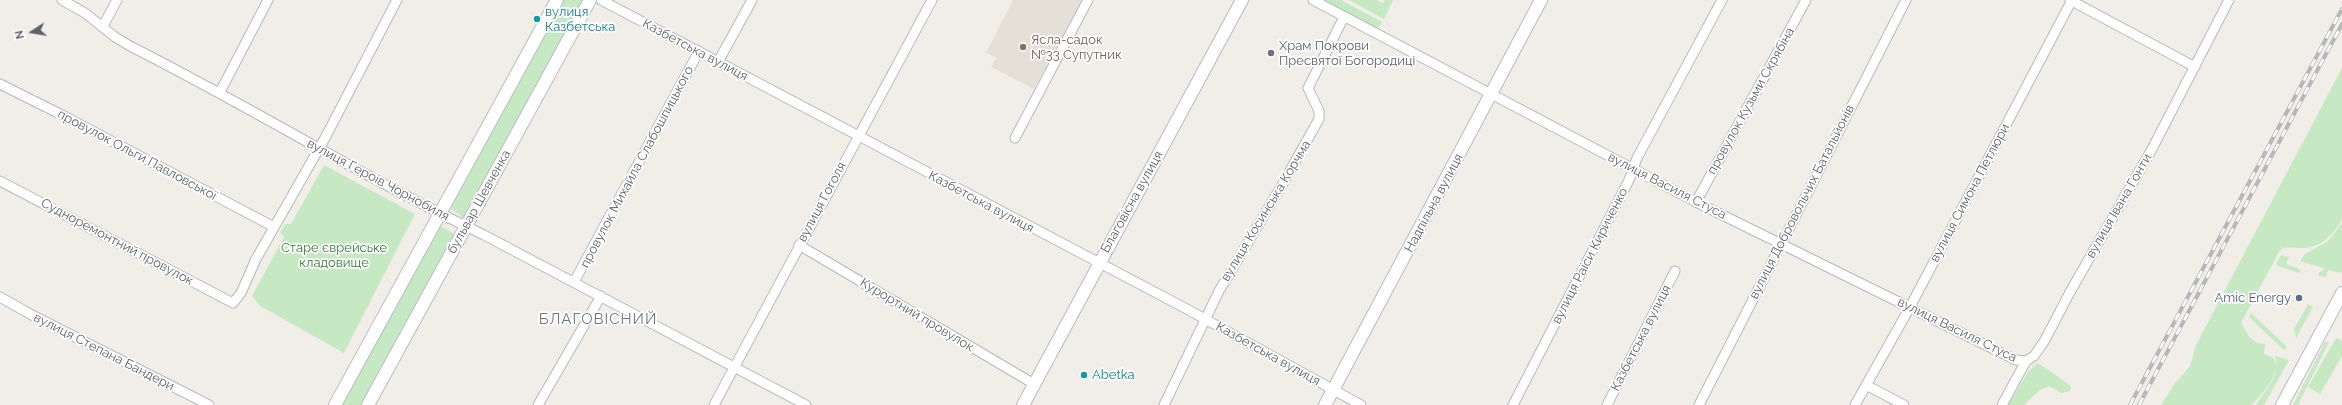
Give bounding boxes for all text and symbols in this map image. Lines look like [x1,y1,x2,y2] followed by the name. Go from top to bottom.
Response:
[545,4,615,35] place label: вулиця Казбетська
[12,12,52,52] north arrow
[532,14,542,24] marker: вулиця Казбетська
[640,16,750,84] street label: Казбетська вулиця
[1704,25,1798,177] street label: провулок Кузьми Скрябіна
[13,29,27,40] text: N
[1031,32,1122,63] place label: Ясла-садок №33 Супутник
[1279,38,1415,69] place label: Храм Покрови Пресвятої Богородиці
[1018,42,1028,52] marker: Ясла-садок №33 Супутник
[1266,48,1276,58] marker: Храм Покрови Пресвятої Богородиці
[577,64,697,270] street label: провулок Михайла Слабошпицького
[1746,102,1858,302] street label: вулиця Добровольчих Батальйонів
[55,106,219,204] street label: провулок Ольги Павловської
[1927,121,2013,265] street label: вулиця Симона Петлюри
[304,136,452,224] street label: вулиця Героїв Чорнобиля
[1218,138,1314,284] street label: вулиця Косинська Корчма
[444,147,514,257] street label: бульвар Шевченка
[1097,148,1167,256] street label: Благовісна вулиця
[1605,149,1729,223] street label: вулиця Василя Стуса
[1401,151,1467,255] street label: Надпільна вулиця
[2083,151,2155,261] street label: вулиця Івана Гонти
[794,159,850,245] street label: вулиця Гоголя
[926,168,1036,236] street label: Казбетська вулиця
[1549,185,1631,327] street label: вулиця Раїси Кириченко
[38,195,196,289] street label: Судноремонтний провулок
[281,240,387,271] park label: Старе єврейське кладовище
[857,275,977,355] street label: Курортний провулок
[1607,282,1675,394] street label: Казбетська вулиця
[2214,290,2291,306] place label: Amic Energy
[2294,293,2304,303] marker: Amic Energy
[1895,294,2019,366] street label: вулиця Василя Стуса
[31,310,177,394] street label: вулиця Степана Бандери
[539,310,657,328] district label: БЛАГОВІСНИЙ
[1213,319,1323,389] street label: Казбетська вулиця
[1092,367,1135,383] place label: Abetka
[1079,370,1089,380] marker: Abetka

